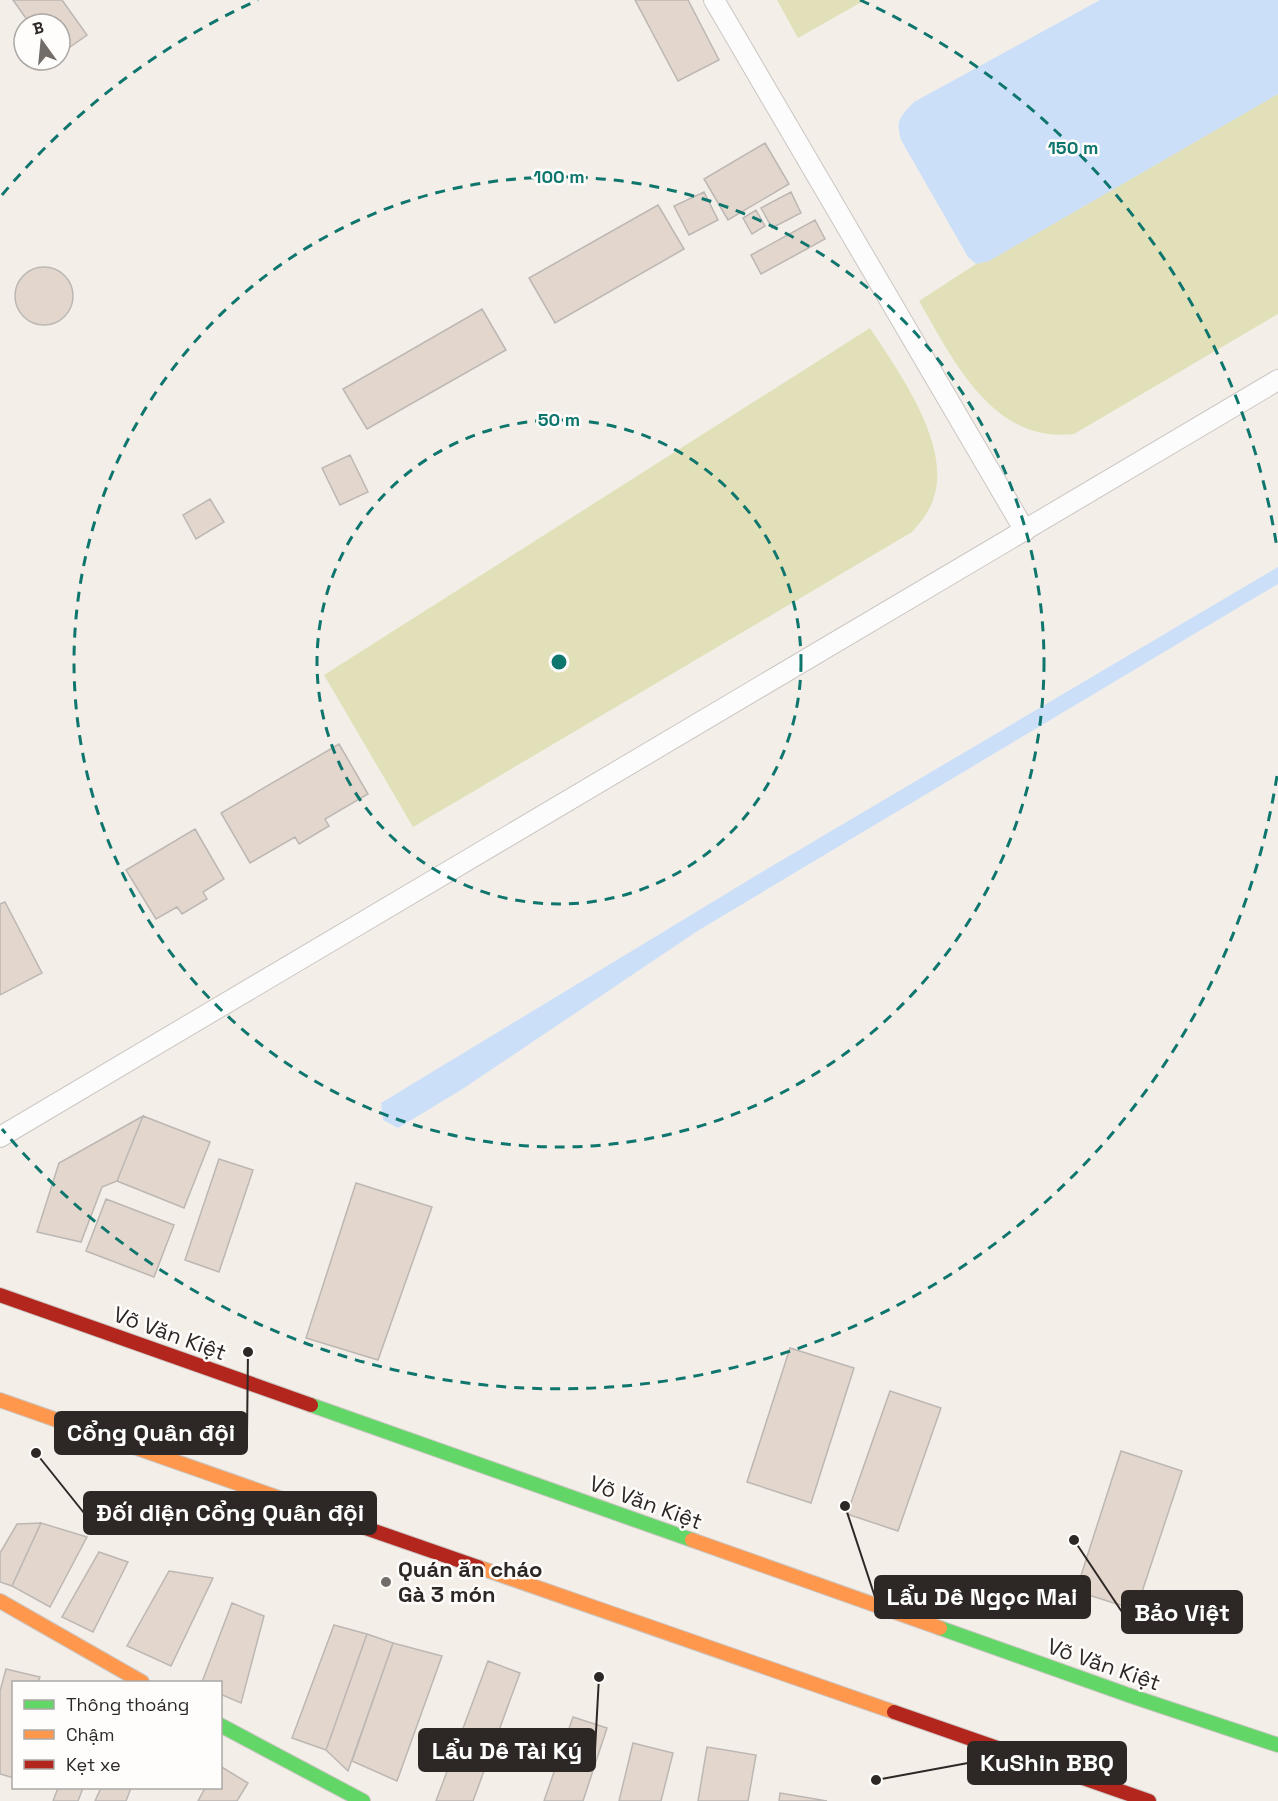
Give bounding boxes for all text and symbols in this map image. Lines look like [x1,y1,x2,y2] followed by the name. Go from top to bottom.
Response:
[12,12,72,72] north arrow
[30,16,46,40] text: B
[1048,136,1098,159] text: 150 m
[533,165,585,188] text: 100 m
[538,408,580,431] text: 50 m
[549,652,569,672] centre of rings
[110,1300,230,1366] street label: Võ Văn Kiệt
[55,1412,247,1454] callout: Cổng Quân đội
[67,1417,235,1448] text: Cổng Quân đội
[586,1469,706,1535] street label: Võ Văn Kiệt
[84,1492,376,1534] callout: Đối diện Cổng Quân đội
[96,1497,364,1528] text: Đối diện Cổng Quân đội
[398,1555,543,1608] place label: Quán ăn cháo Gà 3 món
[379,1575,393,1589] marker: Quán ăn cháo Gà 3 món
[875,1576,1090,1618] callout: Lẩu Dê Ngọc Mai
[886,1581,1078,1612] text: Lẩu Dê Ngọc Mai
[1122,1591,1242,1633] callout: Bảo Việt
[1134,1597,1230,1628] text: Bảo Việt
[1044,1632,1164,1696] street label: Võ Văn Kiệt
[12,1681,222,1789] legend
[66,1693,189,1716] text: Thông thoáng
[66,1723,114,1746] text: Chậm
[419,1729,595,1771] callout: Lẩu Dê Tài Ký
[432,1735,582,1766] text: Lẩu Dê Tài Ký
[968,1742,1126,1784] callout: KuShin BBQ
[980,1747,1114,1778] text: KuShin BBQ
[66,1753,121,1776] text: Kẹt xe

